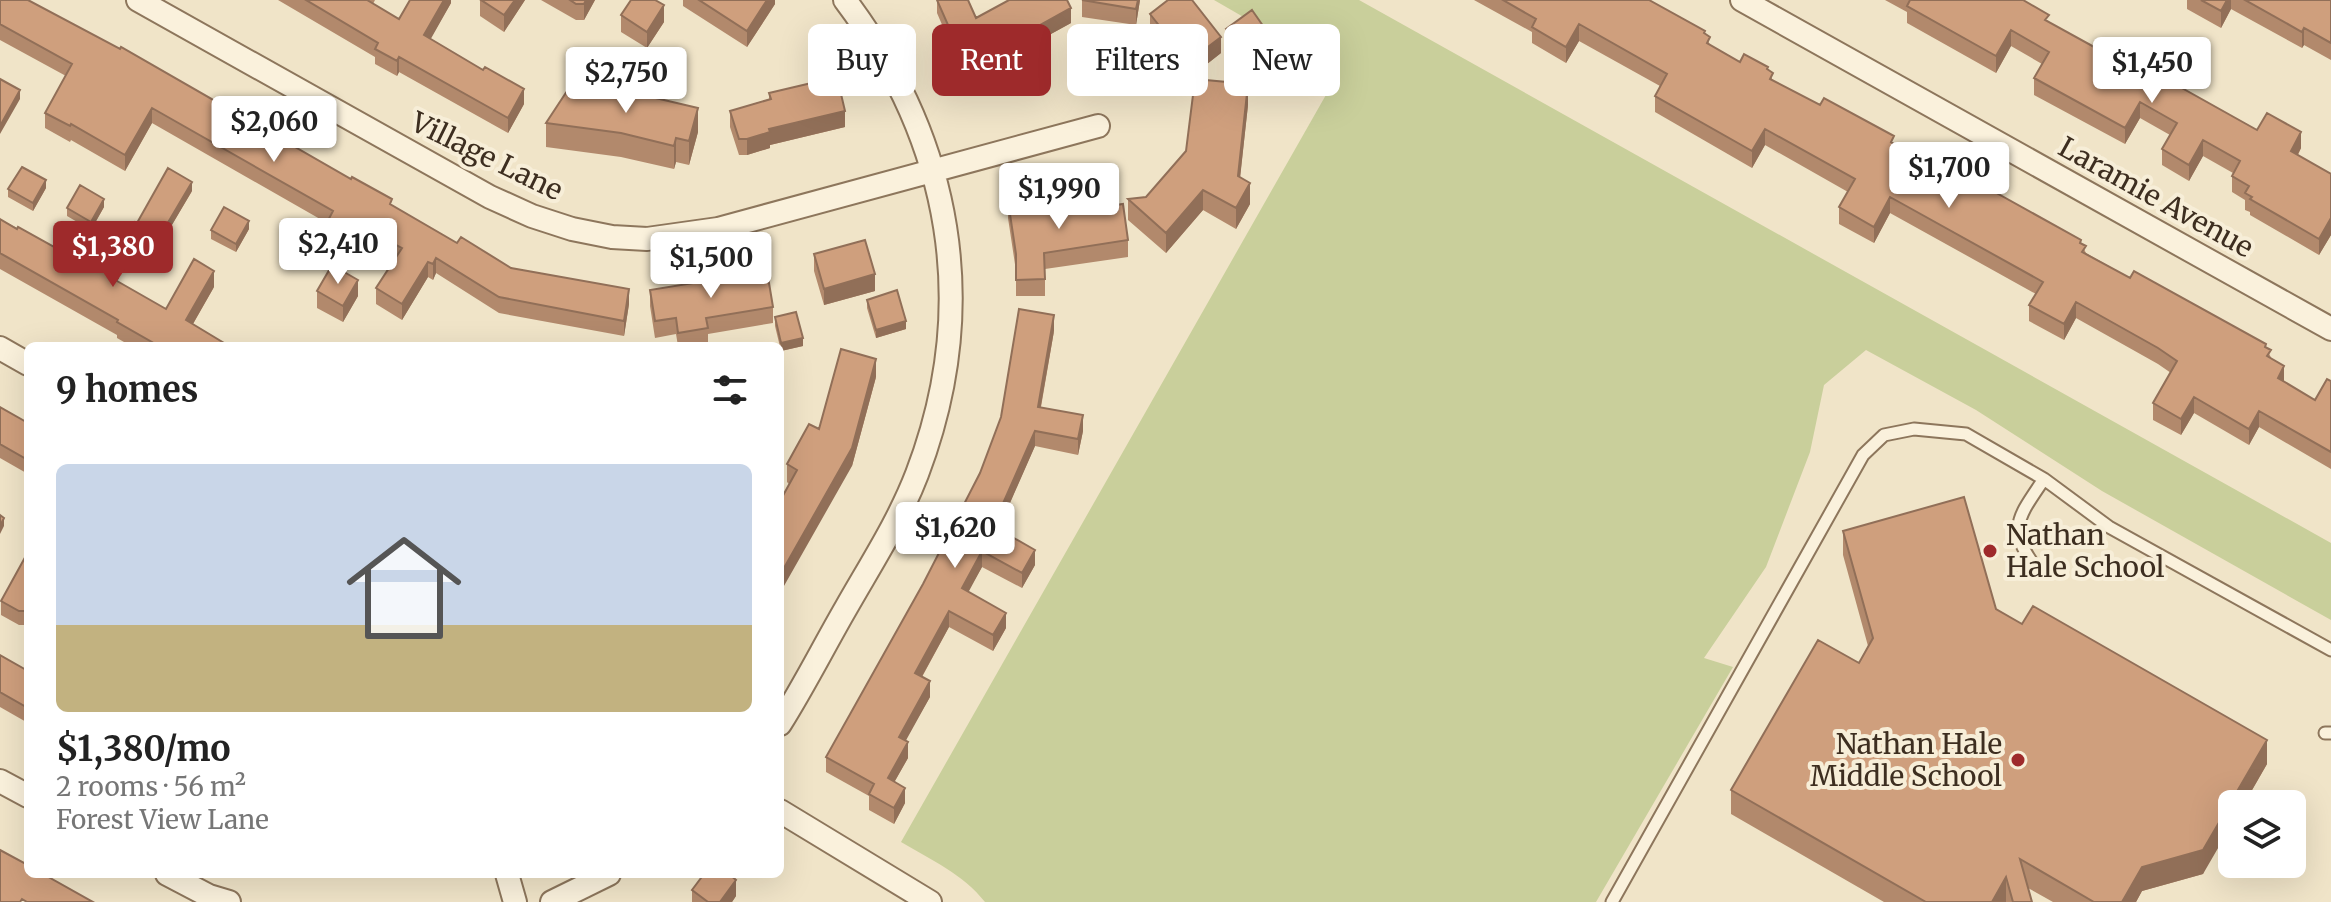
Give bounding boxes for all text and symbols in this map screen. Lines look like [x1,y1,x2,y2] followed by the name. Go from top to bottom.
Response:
[808,24,916,96] chip: Buy
[932,24,1051,96] chip: Rent
[1067,24,1208,96] chip: Filters
[1224,24,1340,96] chip: New
[2087,37,2217,105] pin: $1,450
[2111,46,2193,79] text: $1,450
[561,47,691,115] pin: $2,750
[584,56,668,89] text: $2,750
[209,96,339,164] pin: $2,060
[404,103,569,208] street label: Village Lane
[230,105,318,138] text: $2,060
[2052,129,2260,265] street label: Laramie Avenue
[1884,142,2014,210] pin: $1,700
[1907,151,1991,184] text: $1,700
[994,163,1124,231] pin: $1,990
[1017,172,1101,205] text: $1,990
[273,218,403,286] pin: $2,410
[48,221,178,289] pin: $1,380
[297,227,379,260] text: $2,410
[71,230,155,263] text: $1,380
[646,232,776,300] pin: $1,500
[668,241,754,274] text: $1,500
[708,368,752,412] icon: filters
[56,369,198,411] text: 9 homes
[890,502,1020,570] pin: $1,620
[914,511,996,544] text: $1,620
[332,516,476,660] icon: home
[2006,517,2165,585] place label: Nathan Hale School
[1981,542,1999,560] marker: Nathan Hale School
[1810,726,2002,794] place label: Nathan Hale Middle School
[56,728,231,770] text: $1,380/mo
[2009,751,2027,769] marker: Nathan Hale Middle School
[56,770,246,803] text: 2 rooms · 56 m²
[2218,790,2306,878] map controls
[2218,790,2306,878] button: layers
[56,803,269,836] text: Forest View Lane

